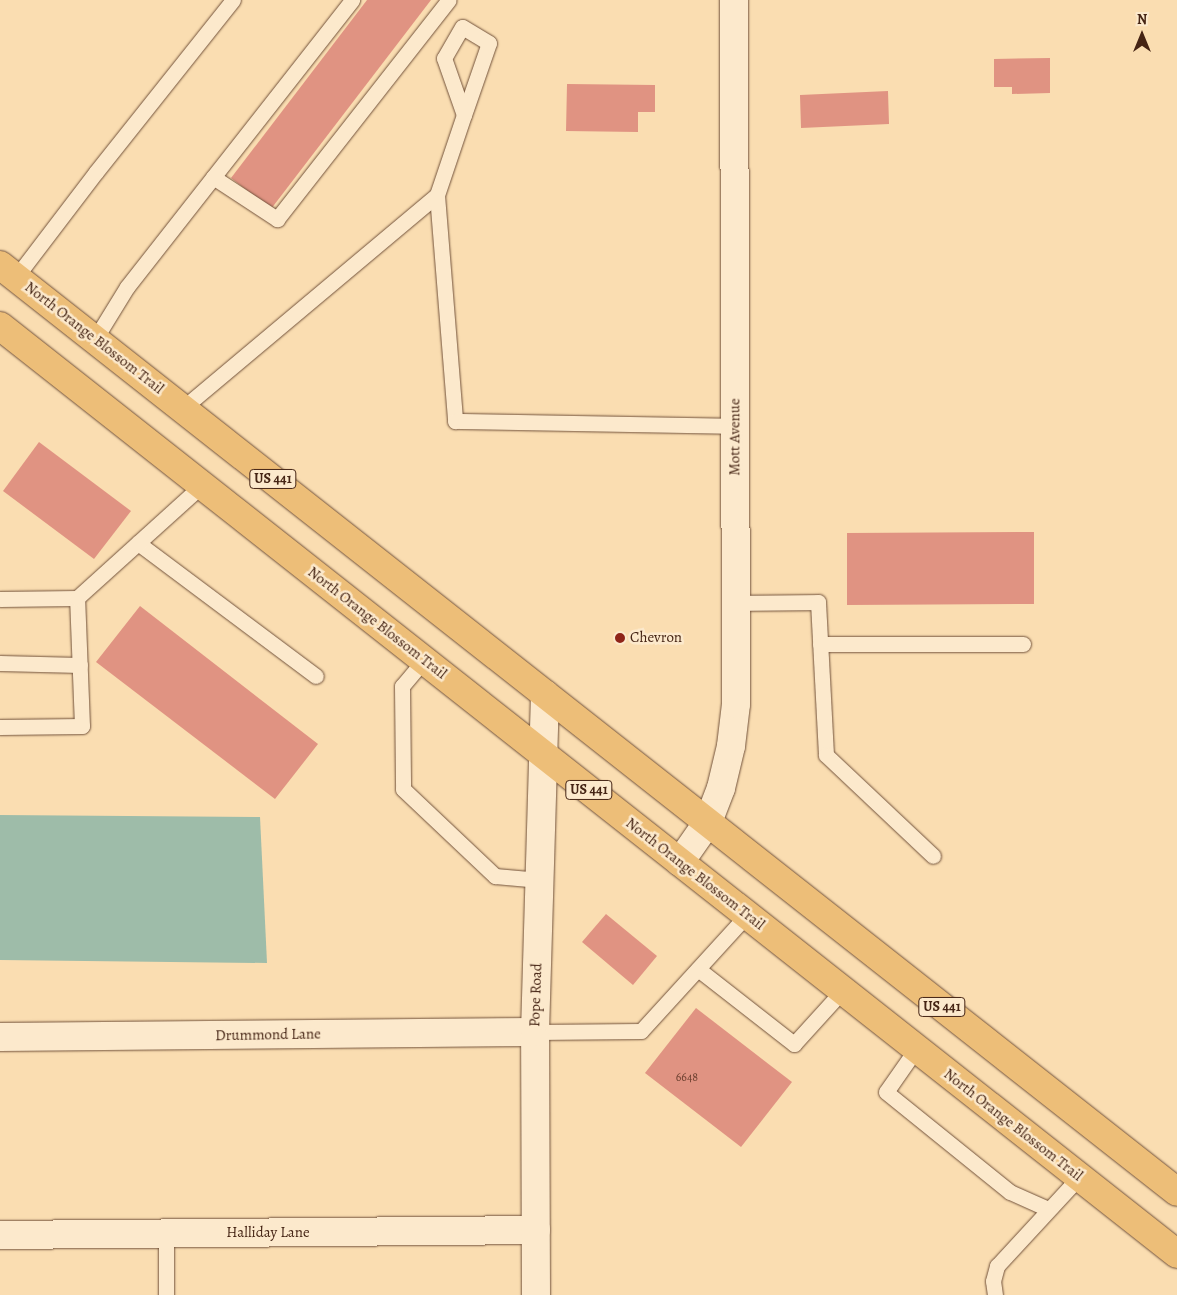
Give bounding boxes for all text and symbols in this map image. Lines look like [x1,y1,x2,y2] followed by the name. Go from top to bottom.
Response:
[1117,10,1167,60] north arrow
[1137,10,1147,29] text: N
[21,278,167,398] street label: North Orange Blossom Trail
[726,398,744,476] street label: Mott Avenue
[249,468,297,490] road number: US 441
[304,563,450,683] street label: North Orange Blossom Trail
[630,629,682,647] place label: Chevron
[614,632,626,644] marker: Chevron
[565,778,613,802] road number: US 441
[622,814,768,934] street label: North Orange Blossom Trail
[526,963,546,1027] street label: Pope Road
[918,996,966,1019] road number: US 441
[215,1025,321,1045] street label: Drummond Lane
[940,1065,1086,1185] street label: North Orange Blossom Trail
[676,1071,698,1085] house number: 6648
[226,1224,310,1242] street label: Halliday Lane

